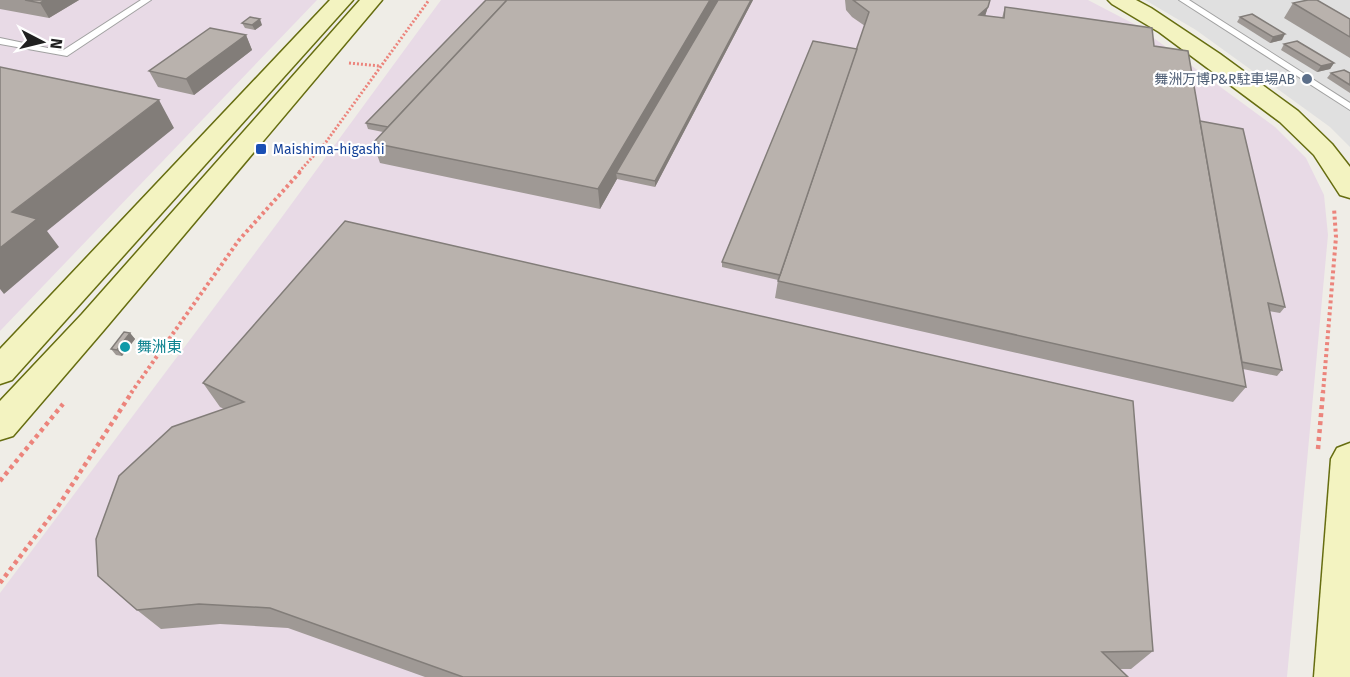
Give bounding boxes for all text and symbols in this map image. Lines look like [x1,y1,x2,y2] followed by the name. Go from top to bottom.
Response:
[12,12,72,72] north arrow
[46,37,66,50] text: N
[1154,71,1295,88] place label: 舞洲万博P&R駐車場AB
[1300,72,1314,86] marker: 舞洲万博P&R駐車場AB
[273,141,385,158] place label: Maishima-higashi
[254,142,268,156] marker: Maishima-higashi
[137,338,182,356] place label: 舞洲東
[118,340,132,354] marker: 舞洲東

